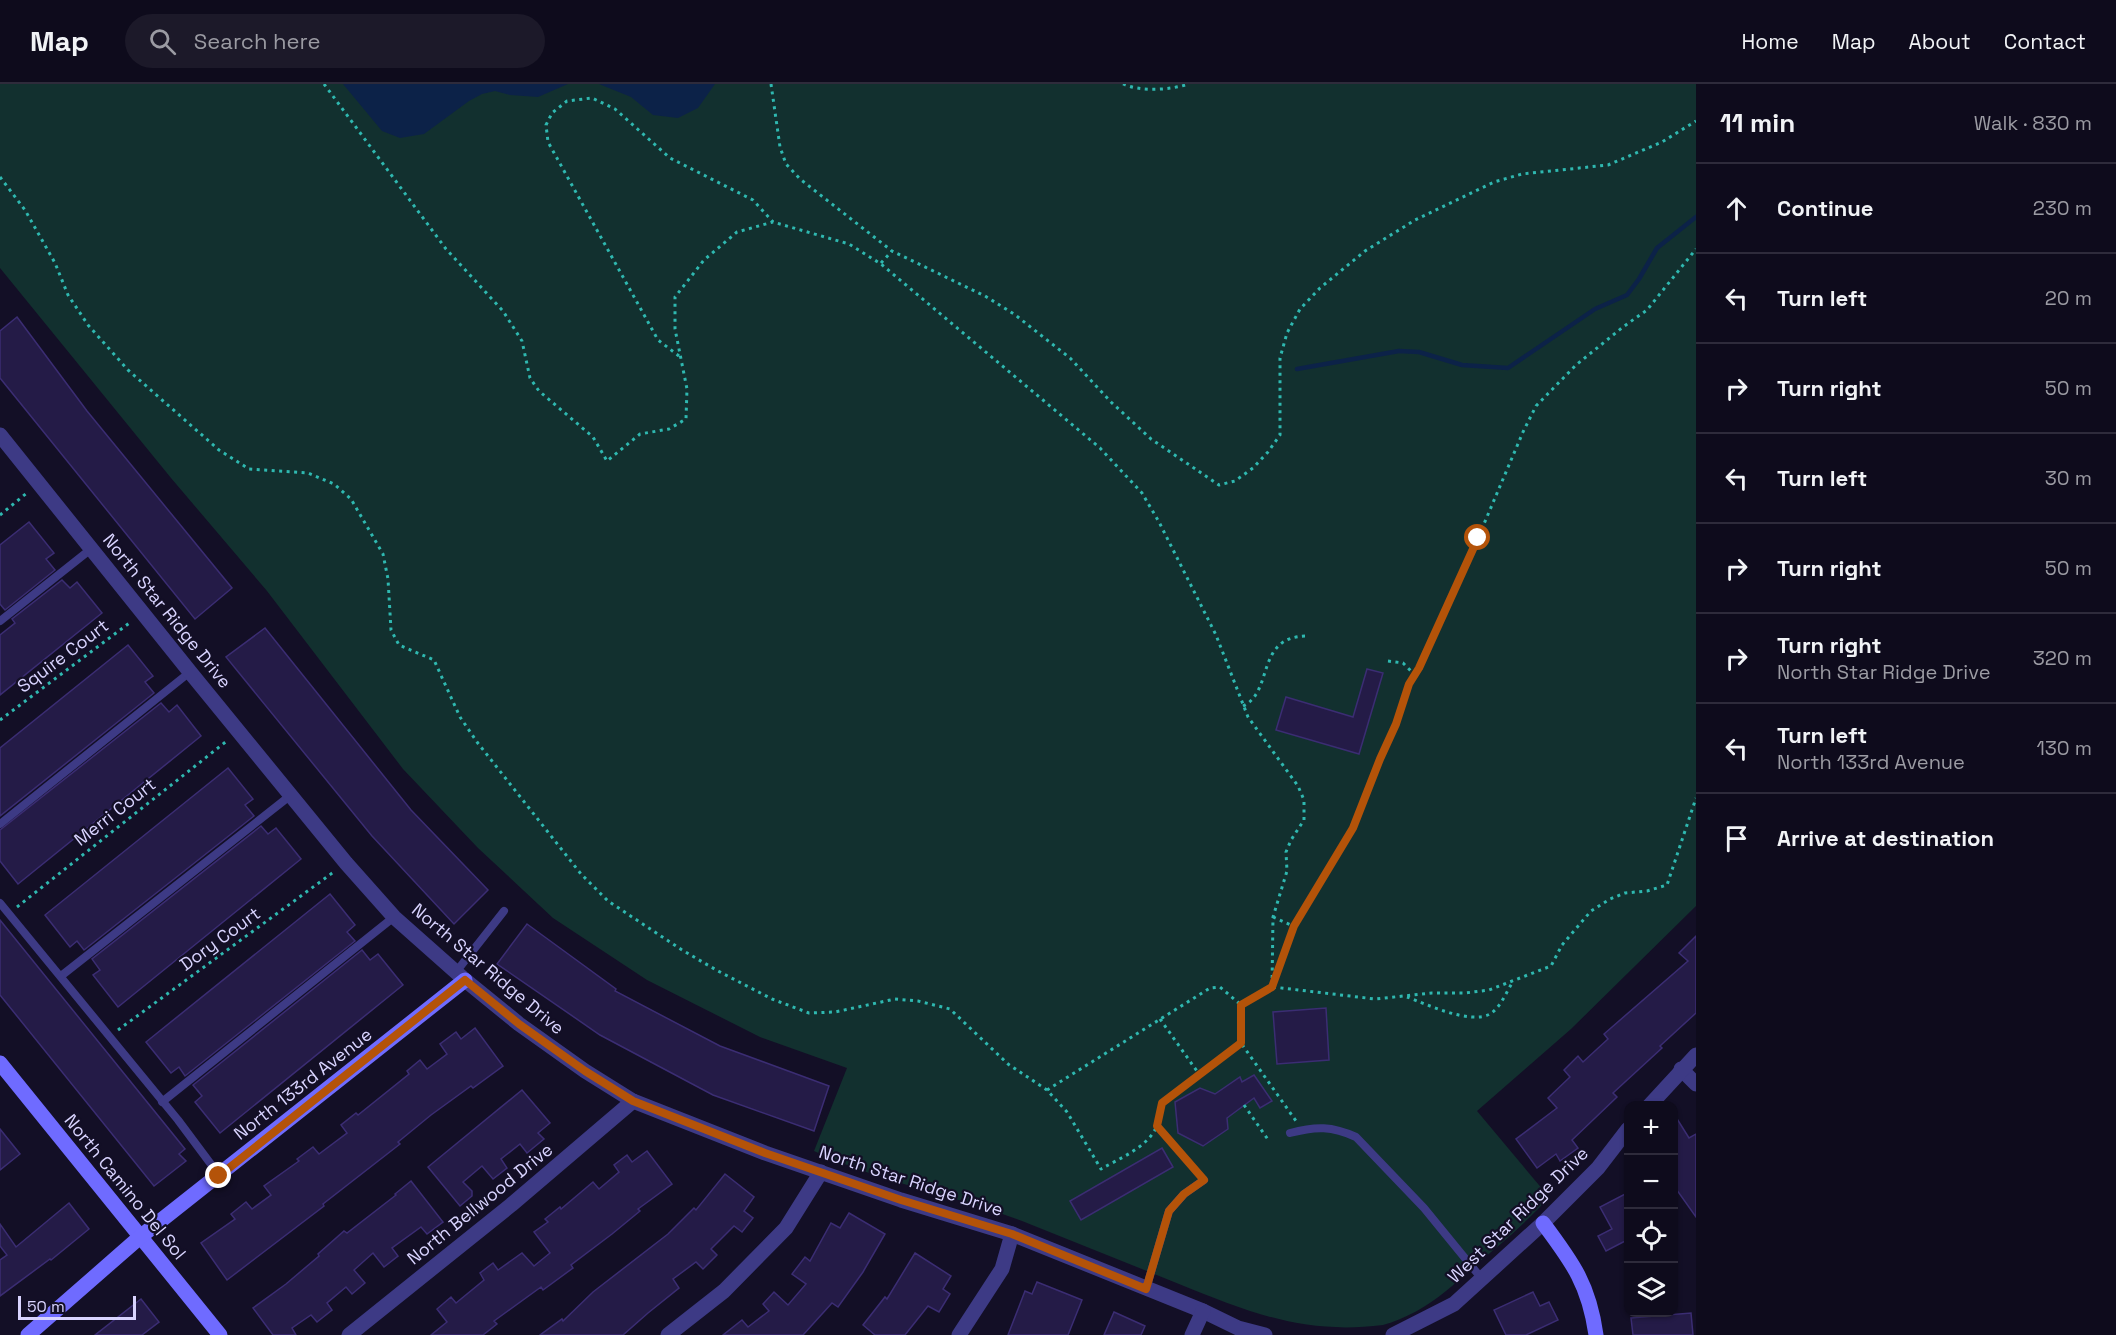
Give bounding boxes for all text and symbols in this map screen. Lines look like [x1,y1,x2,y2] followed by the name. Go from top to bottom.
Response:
[125,14,545,68] search box
[30,23,89,59] text: Map
[146,25,179,58] icon: search
[194,27,321,55] text: Search here
[1741,28,1799,55] text: Home
[1832,28,1876,55] text: Map
[1909,28,1971,55] text: About
[2004,28,2086,55] text: Contact
[1720,106,1795,140] text: 11 min
[1974,110,2092,136] text: Walk · 830 m
[1720,192,1753,225] icon: ahead
[1777,194,1873,222] text: Continue
[2033,195,2092,221] text: 230 m
[1720,282,1753,315] icon: left
[1777,284,1867,312] text: Turn left
[2045,285,2092,311] text: 20 m
[1720,372,1753,405] icon: right
[1777,374,1882,402] text: Turn right
[2045,375,2092,401] text: 50 m
[1720,462,1753,495] icon: left
[1777,464,1867,492] text: Turn left
[2045,465,2092,491] text: 30 m
[1464,524,1490,550] route start
[98,529,237,693] street label: North Star Ridge Drive
[1720,552,1753,585] icon: right
[1777,554,1882,582] text: Turn right
[2045,555,2092,581] text: 50 m
[12,614,113,697] street label: Squire Court
[1777,631,1882,659] text: Turn right
[1720,642,1753,675] icon: right
[2033,645,2092,671] text: 320 m
[1777,659,1990,685] text: North Star Ridge Drive
[1777,721,1867,749] text: Turn left
[1720,732,1753,765] icon: left
[2036,735,2092,761] text: 130 m
[1777,749,1965,775] text: North 133rd Avenue
[69,772,160,851] street label: Merri Court
[1720,822,1753,855] icon: arrive
[1777,824,1994,852] text: Arrive at destination
[407,898,569,1039] street label: North Star Ridge Drive
[175,902,265,976] street label: Dory Court
[229,1022,376,1145] street label: North 133rd Avenue
[1624,1101,1678,1317] map controls
[1624,1101,1678,1155] button: +
[60,1109,191,1264] street label: North Camino Del Sol
[402,1138,557,1270] street label: North Bellwood Drive
[816,1140,1006,1221] street label: North Star Ridge Drive
[1443,1142,1593,1288] street label: West Star Ridge Drive
[1624,1155,1678,1209] button: −
[205,1162,231,1188] route end
[1624,1209,1678,1263] button: locate
[1624,1263,1678,1317] button: layers
[18,1293,136,1320] scale bar
[27,1296,65,1317] text: 50 m

